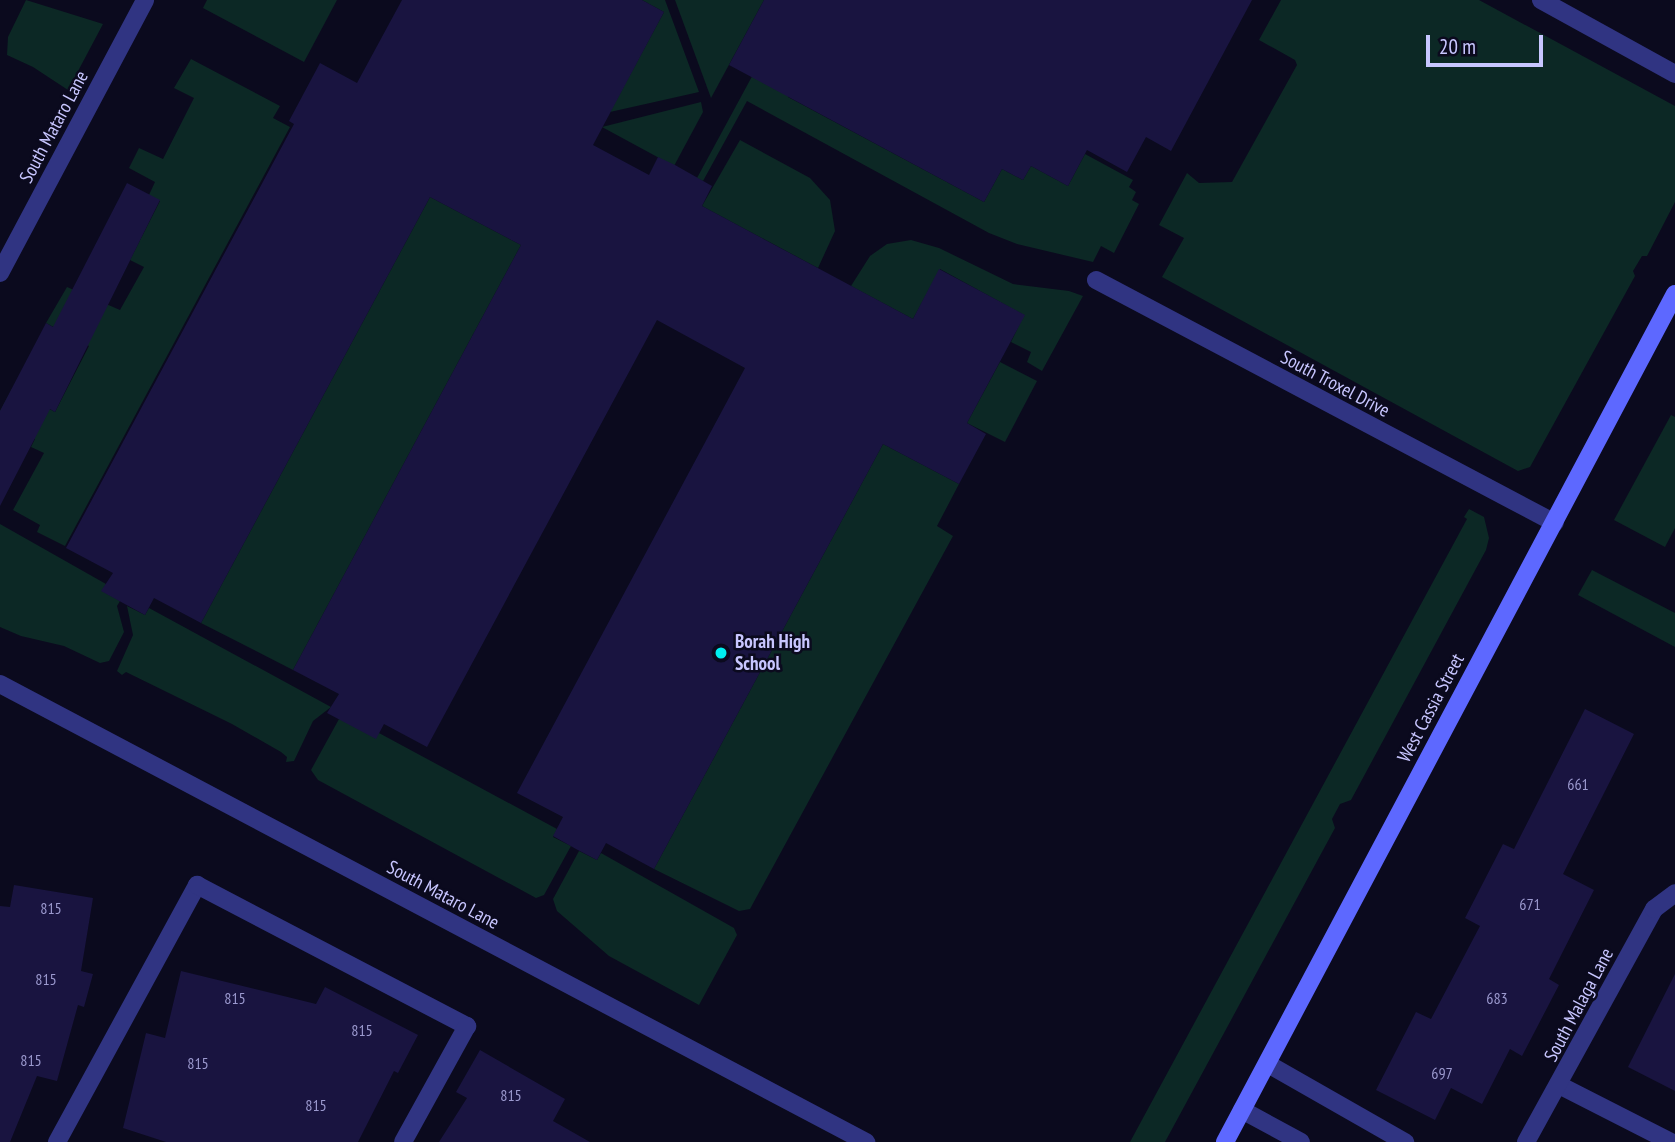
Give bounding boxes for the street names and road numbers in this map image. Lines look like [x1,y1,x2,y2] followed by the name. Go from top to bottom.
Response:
[15,67,93,187] street label: South Mataro Lane
[1276,346,1394,422] street label: South Troxel Drive
[1393,650,1469,766] street label: West Cassia Street
[383,856,503,934] street label: South Mataro Lane
[1540,944,1618,1066] street label: South Malaga Lane

